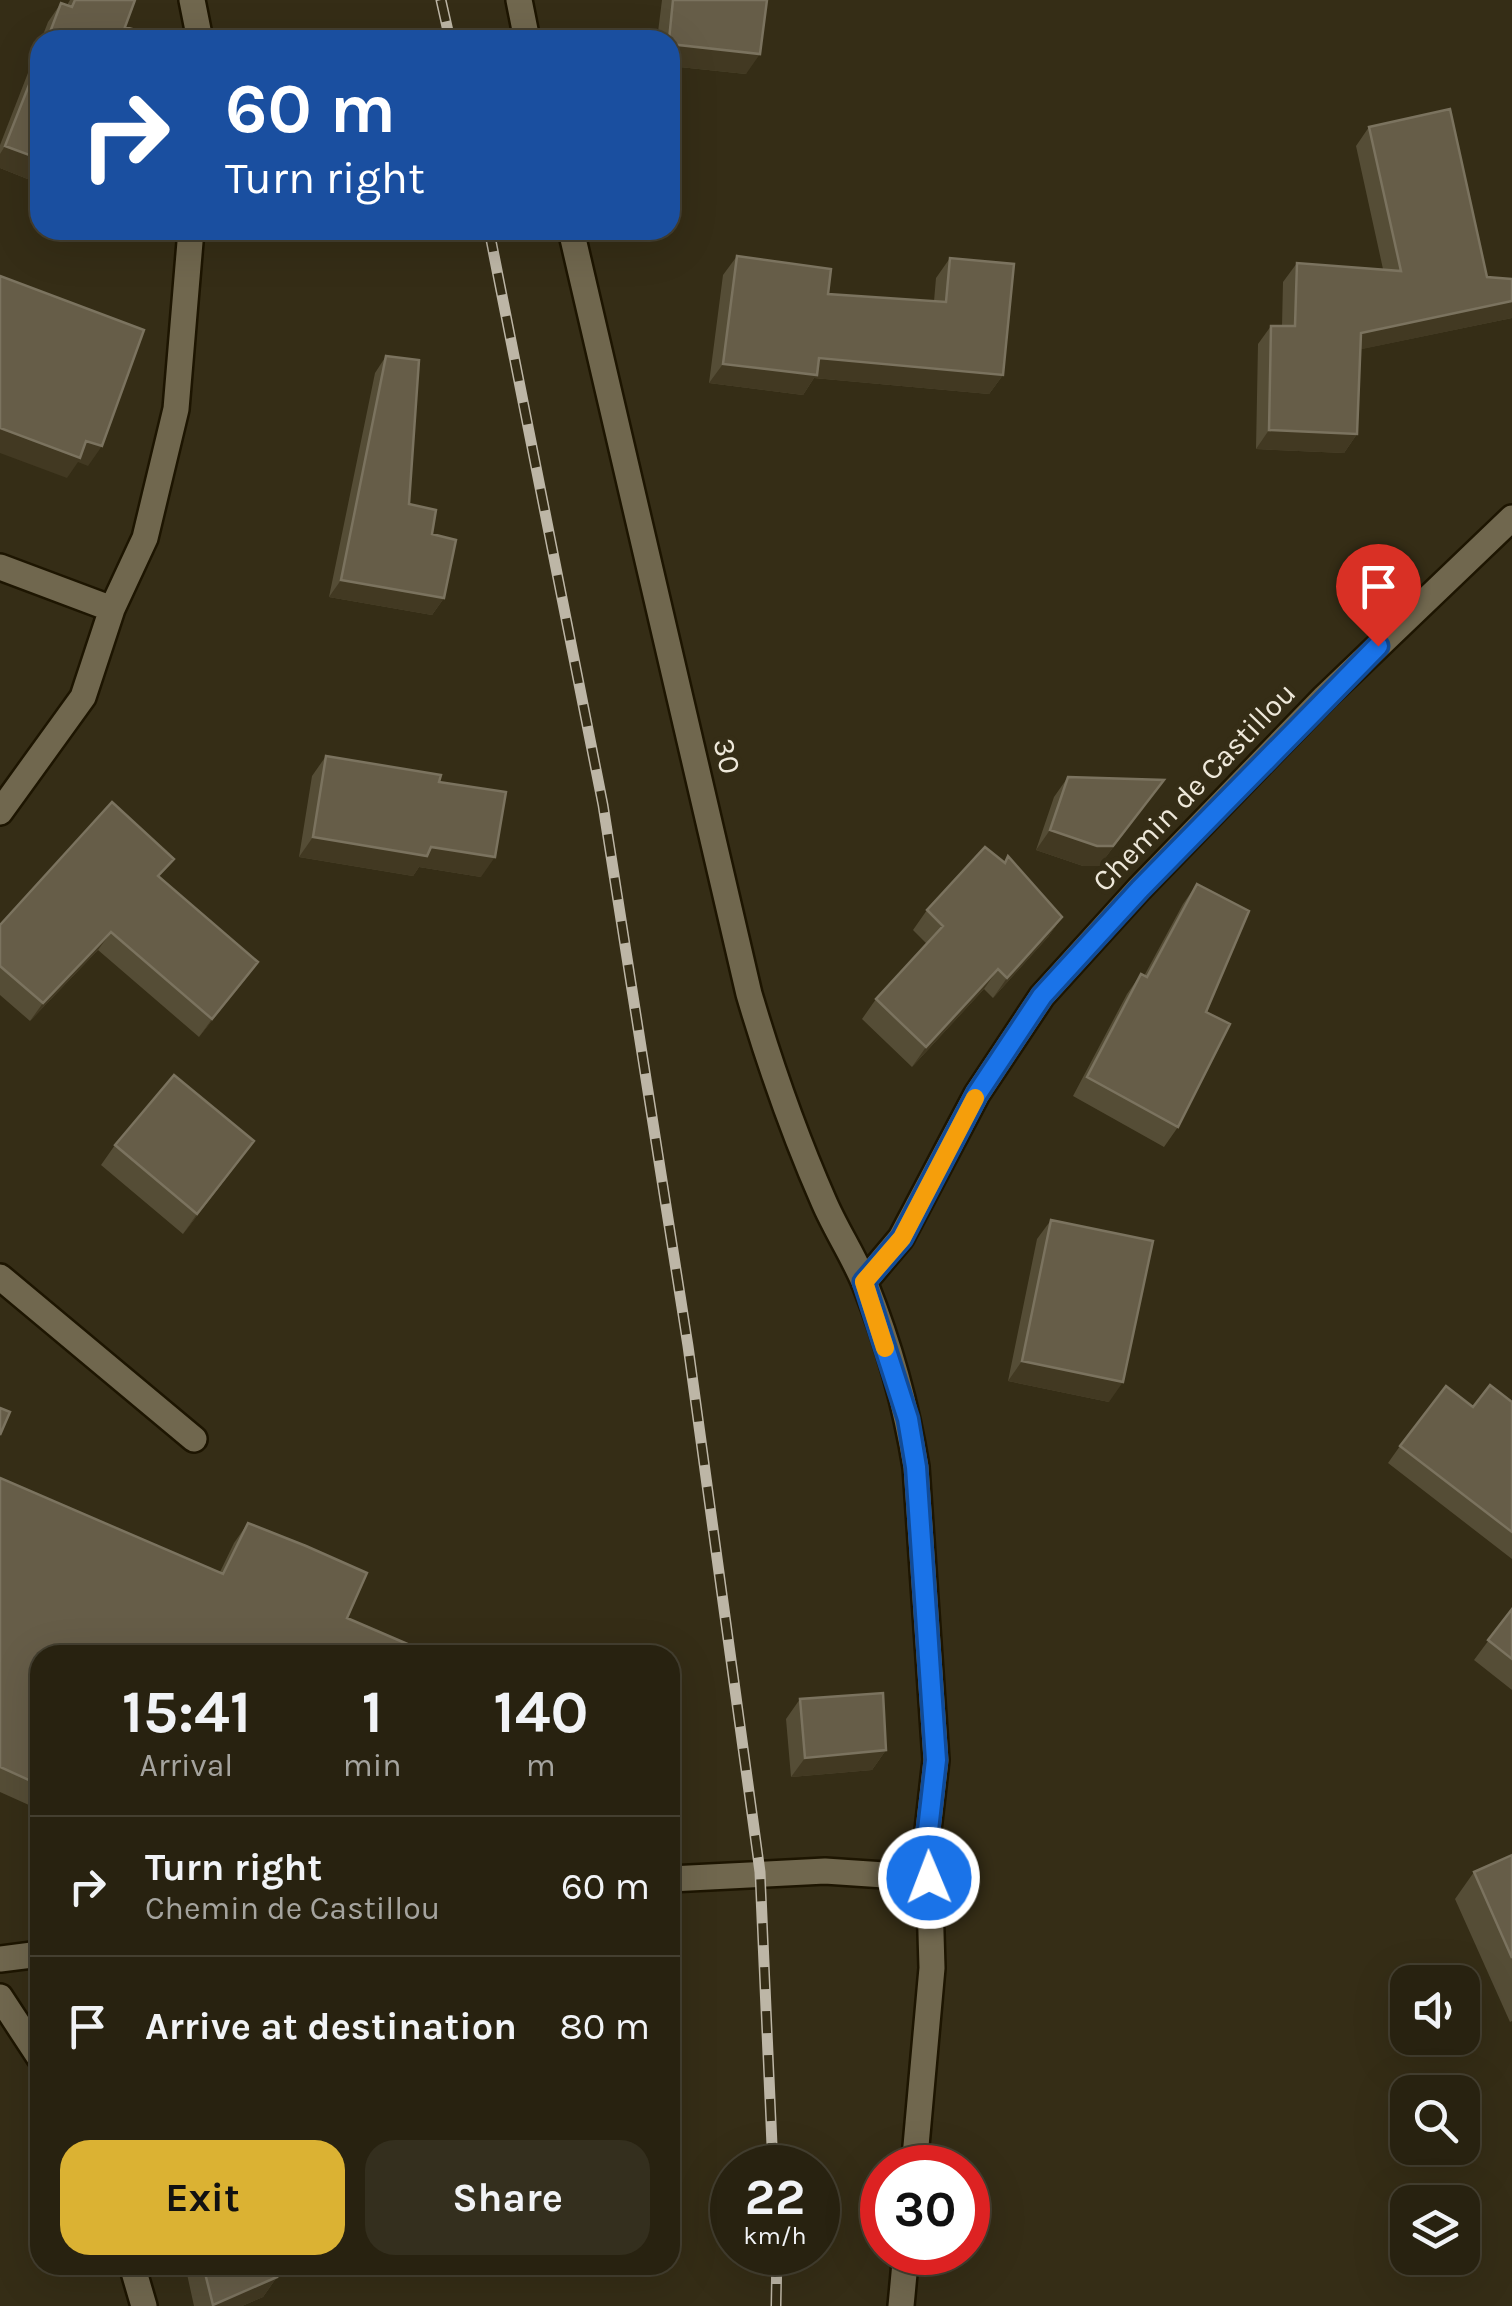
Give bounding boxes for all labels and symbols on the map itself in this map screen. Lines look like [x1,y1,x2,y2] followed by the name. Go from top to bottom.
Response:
[1336,544,1421,647] pin
[1085,675,1303,899] street label: Chemin de Castillou
[705,735,749,777] street label: 30
[877,1826,981,1930] position arrow
[860,2145,990,2275] speed limit sign: 30

